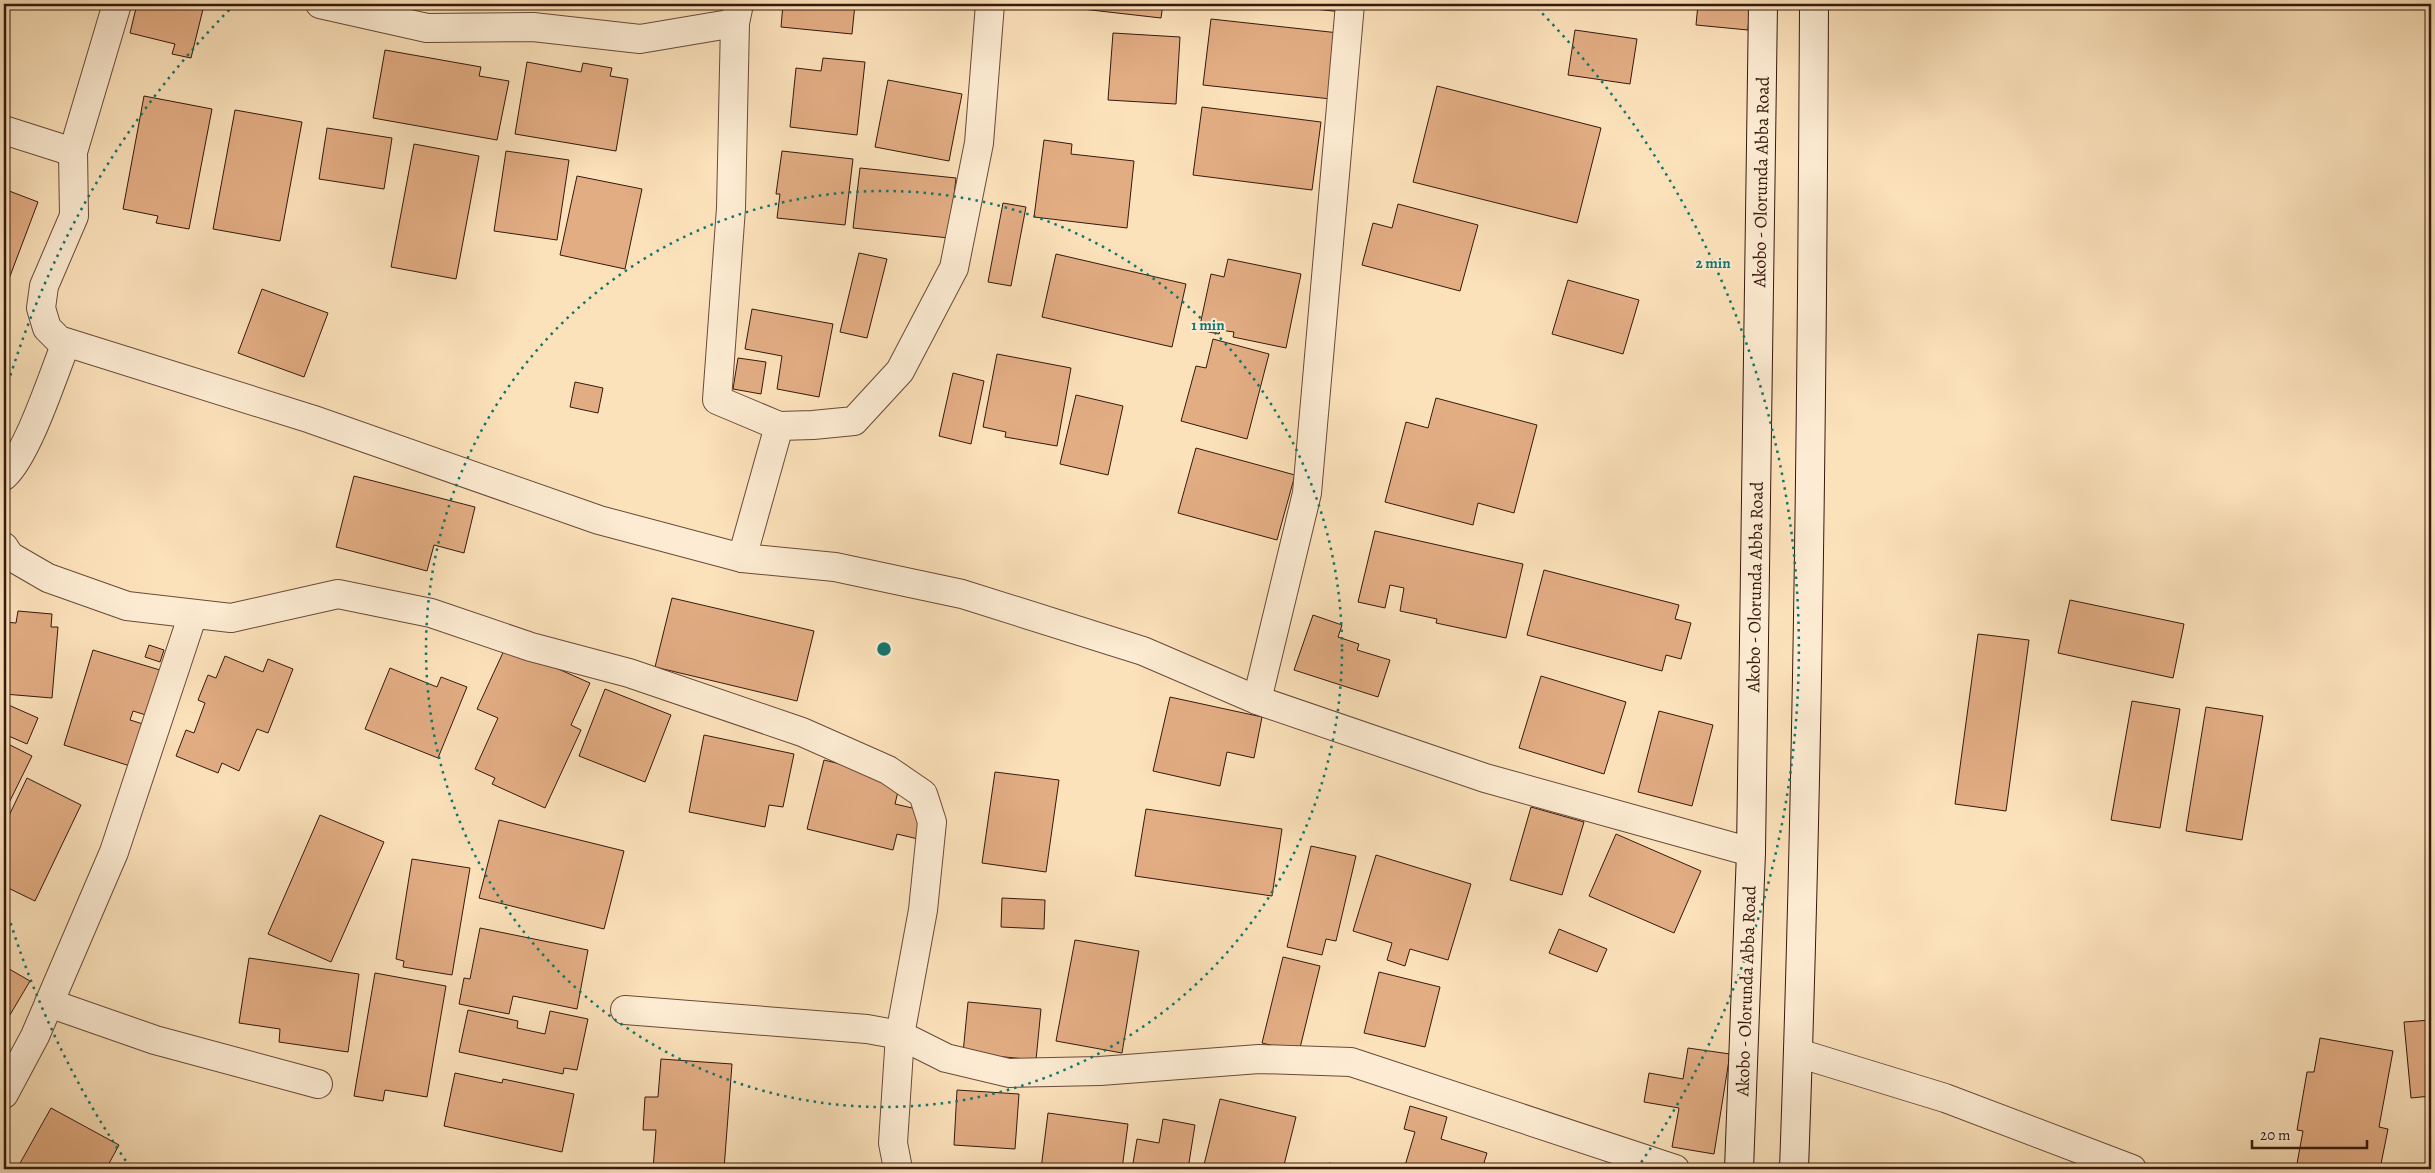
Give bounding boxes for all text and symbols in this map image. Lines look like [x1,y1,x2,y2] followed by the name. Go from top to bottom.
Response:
[1747,76,1775,289] street label: Akobo - Olorunda Abba Road
[1695,253,1731,273] text: 2 min
[1191,315,1225,335] text: 1 min
[1741,481,1769,694] street label: Akobo - Olorunda Abba Road
[875,640,893,658] centre of rings
[1730,885,1762,1098] street label: Akobo - Olorunda Abba Road
[2252,1118,2368,1150] scale bar
[2260,1125,2291,1145] text: 20 m

